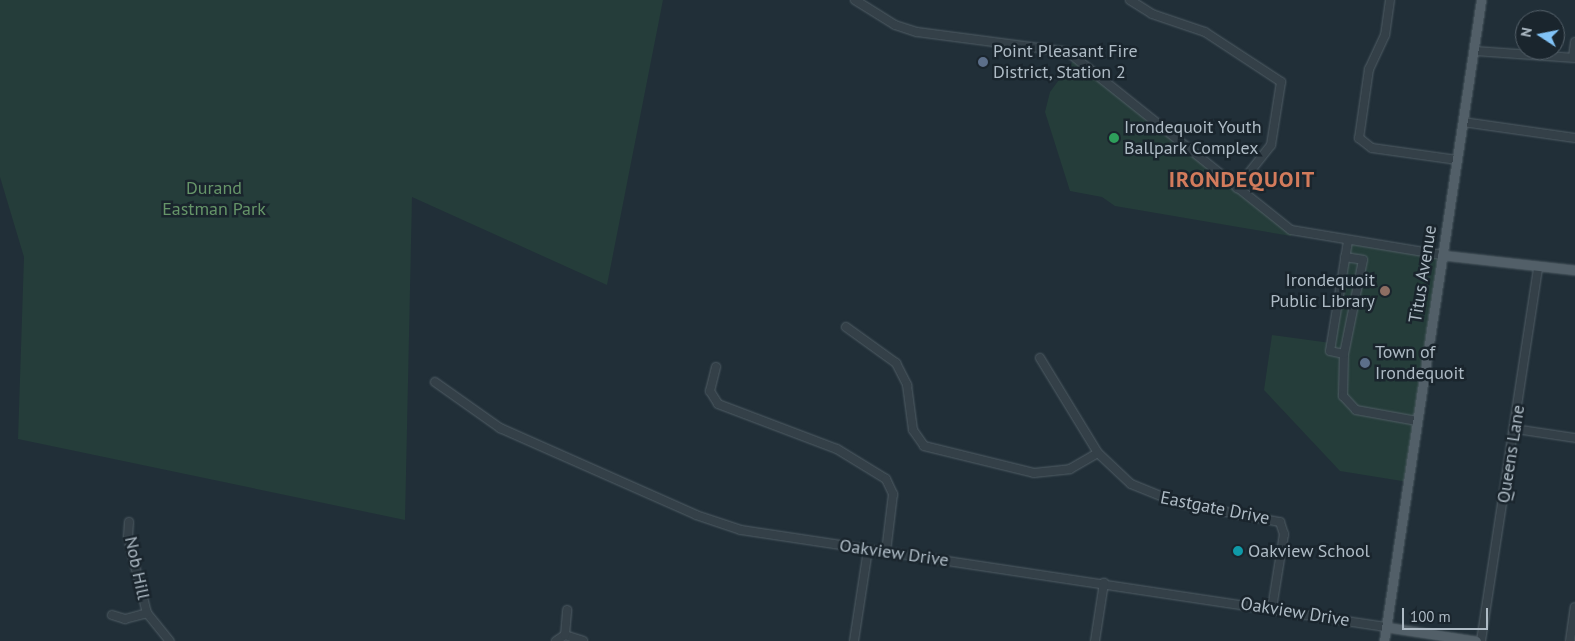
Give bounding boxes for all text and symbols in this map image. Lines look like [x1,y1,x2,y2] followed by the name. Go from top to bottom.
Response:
[1515,10,1565,60] north arrow
[1517,26,1536,39] text: N
[993,41,1138,84] place label: Point Pleasant Fire District, Station 2
[977,56,989,68] marker: Point Pleasant Fire District, Station 2
[1124,117,1262,160] place label: Irondequoit Youth Ballpark Complex
[1108,132,1120,144] marker: Irondequoit Youth Ballpark Complex
[1167,167,1317,193] district label: IRONDEQUOIT
[162,178,266,220] park label: Durand Eastman Park
[1405,223,1441,325] street label: Titus Avenue
[1270,270,1375,312] place label: Irondequoit Public Library
[1379,285,1391,297] marker: Irondequoit Public Library
[1375,342,1464,384] place label: Town of Irondequoit
[1359,357,1371,369] marker: Town of Irondequoit
[1493,403,1529,505] street label: Queens Lane
[1159,487,1271,529] street label: Eastgate Drive
[120,535,154,601] street label: Nob Hill
[838,535,950,571] street label: Oakview Drive
[1248,540,1370,562] place label: Oakview School
[1232,545,1244,557] marker: Oakview School
[1239,593,1351,631] street label: Oakview Drive
[1405,598,1491,630] scale bar
[1410,607,1451,626] text: 100 m

